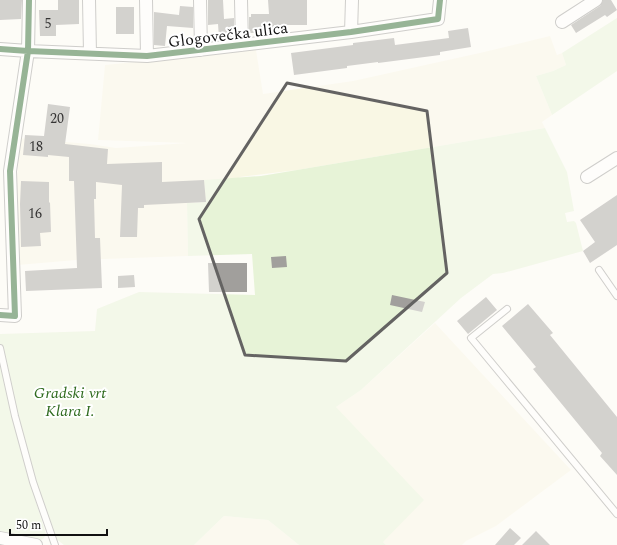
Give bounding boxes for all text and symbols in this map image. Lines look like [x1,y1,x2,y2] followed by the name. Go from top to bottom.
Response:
[45,13,52,34] house number: 5
[167,16,290,54] street label: Glogovečka ulica
[50,108,64,129] house number: 20
[29,136,43,157] house number: 18
[28,203,42,224] house number: 16
[34,381,107,423] park label: Gradski vrt Klara I.
[10,511,107,537] scale bar
[16,516,41,535] text: 50 m

